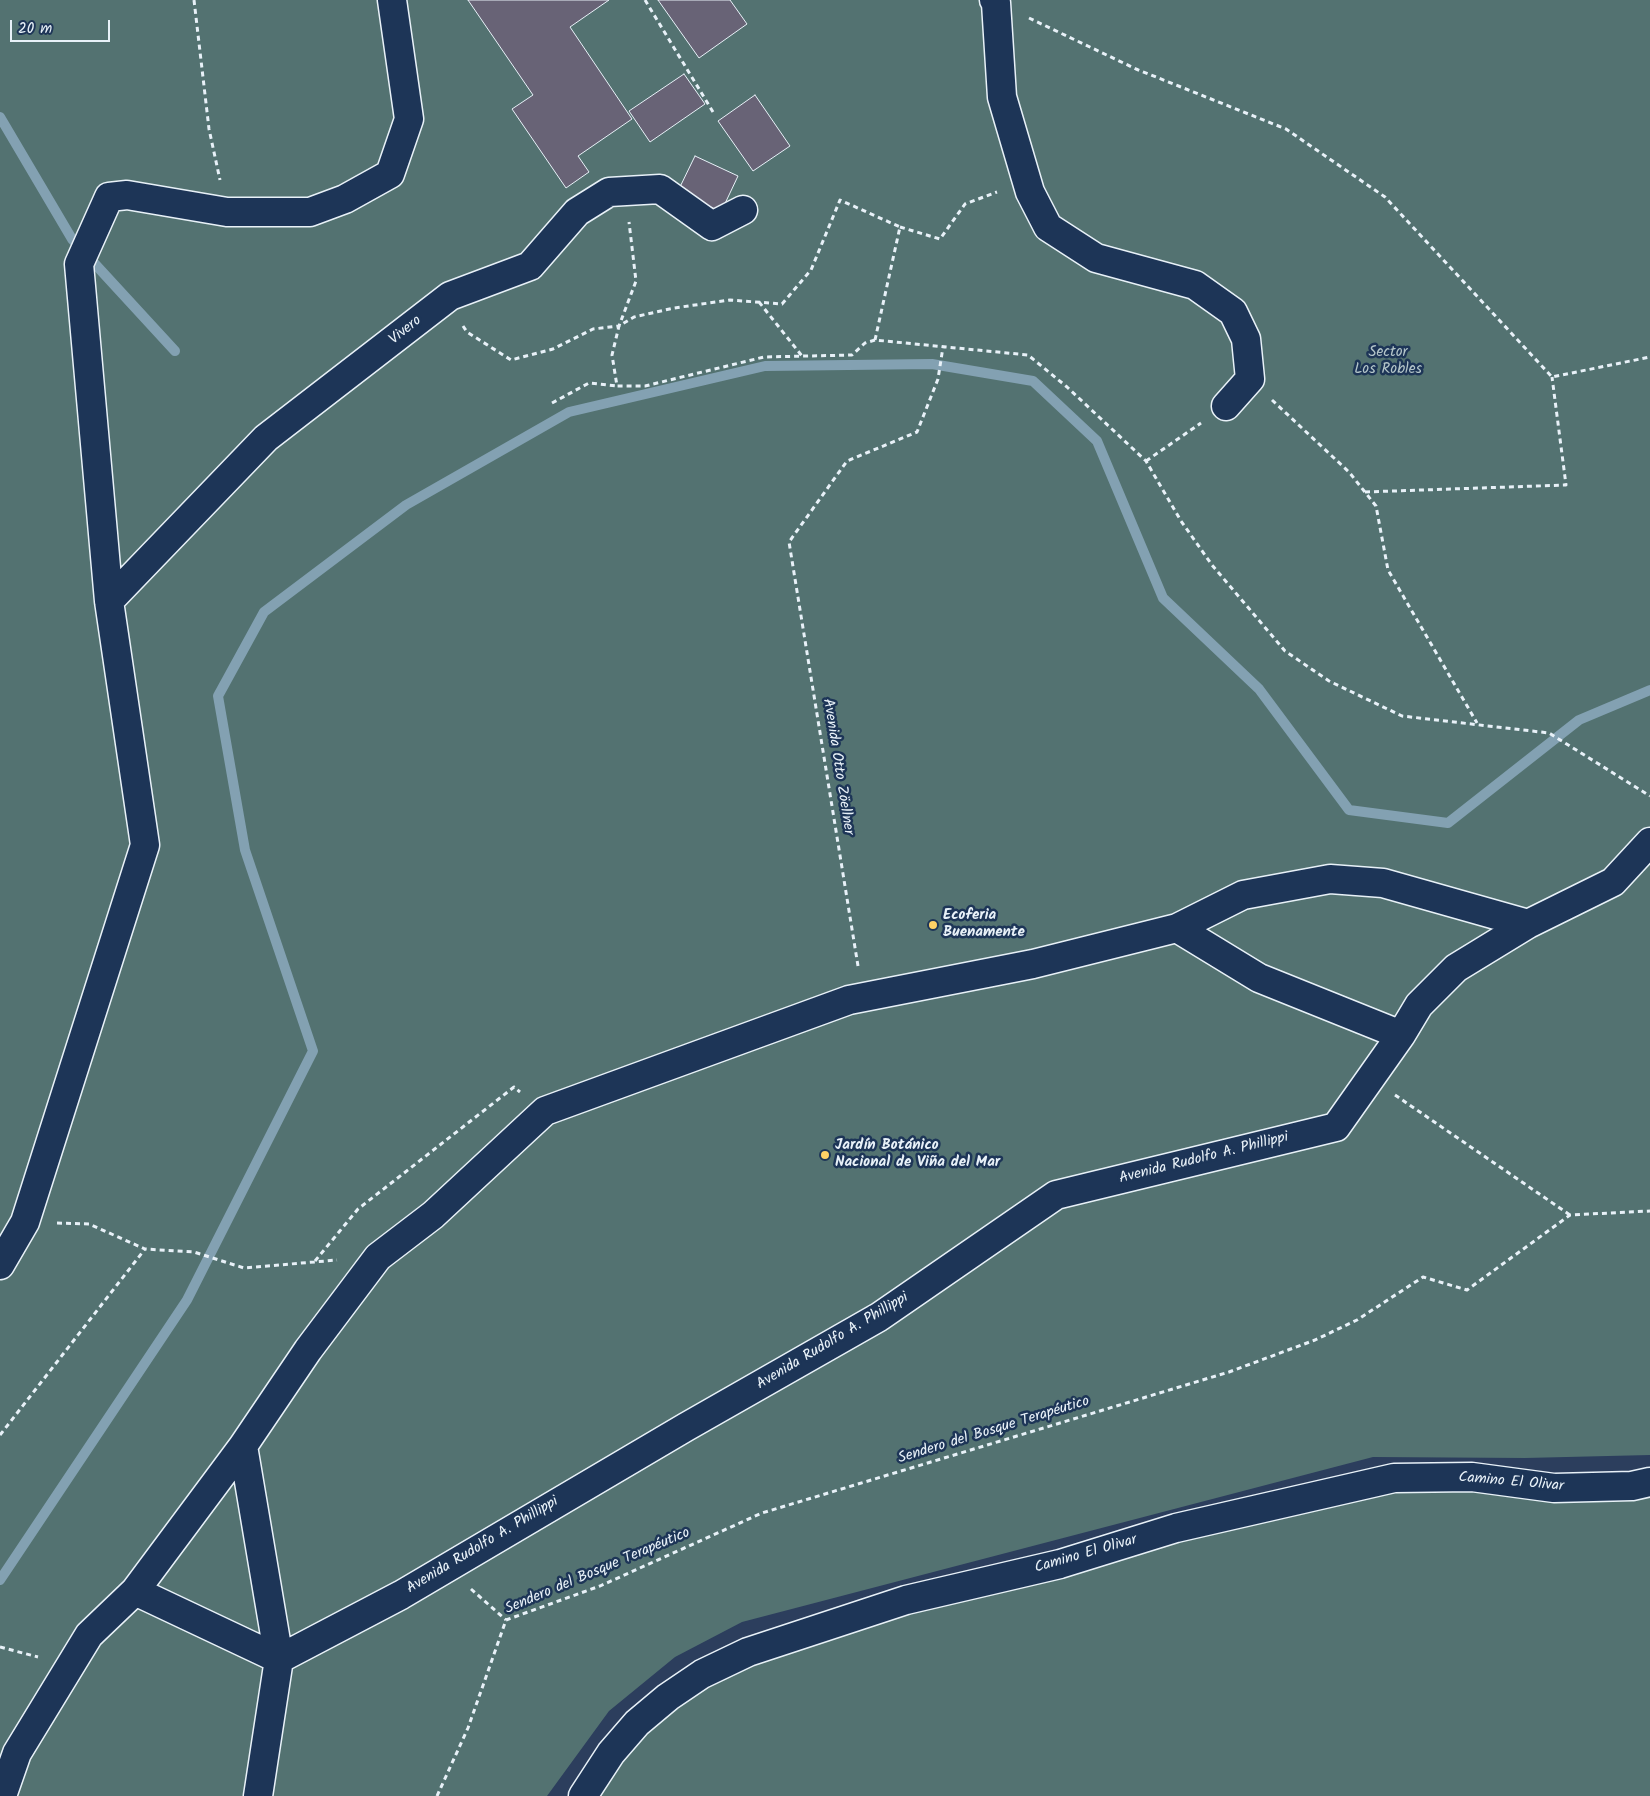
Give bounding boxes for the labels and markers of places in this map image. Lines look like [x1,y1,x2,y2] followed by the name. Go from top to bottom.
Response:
[943,907,1025,942] place label: Ecoferia Buenamente
[927,919,939,931] marker: Ecoferia Buenamente
[835,1137,1000,1172] place label: Jardín Botánico Nacional de Viña del Mar
[819,1149,831,1161] marker: Jardín Botánico Nacional de Viña del Mar

